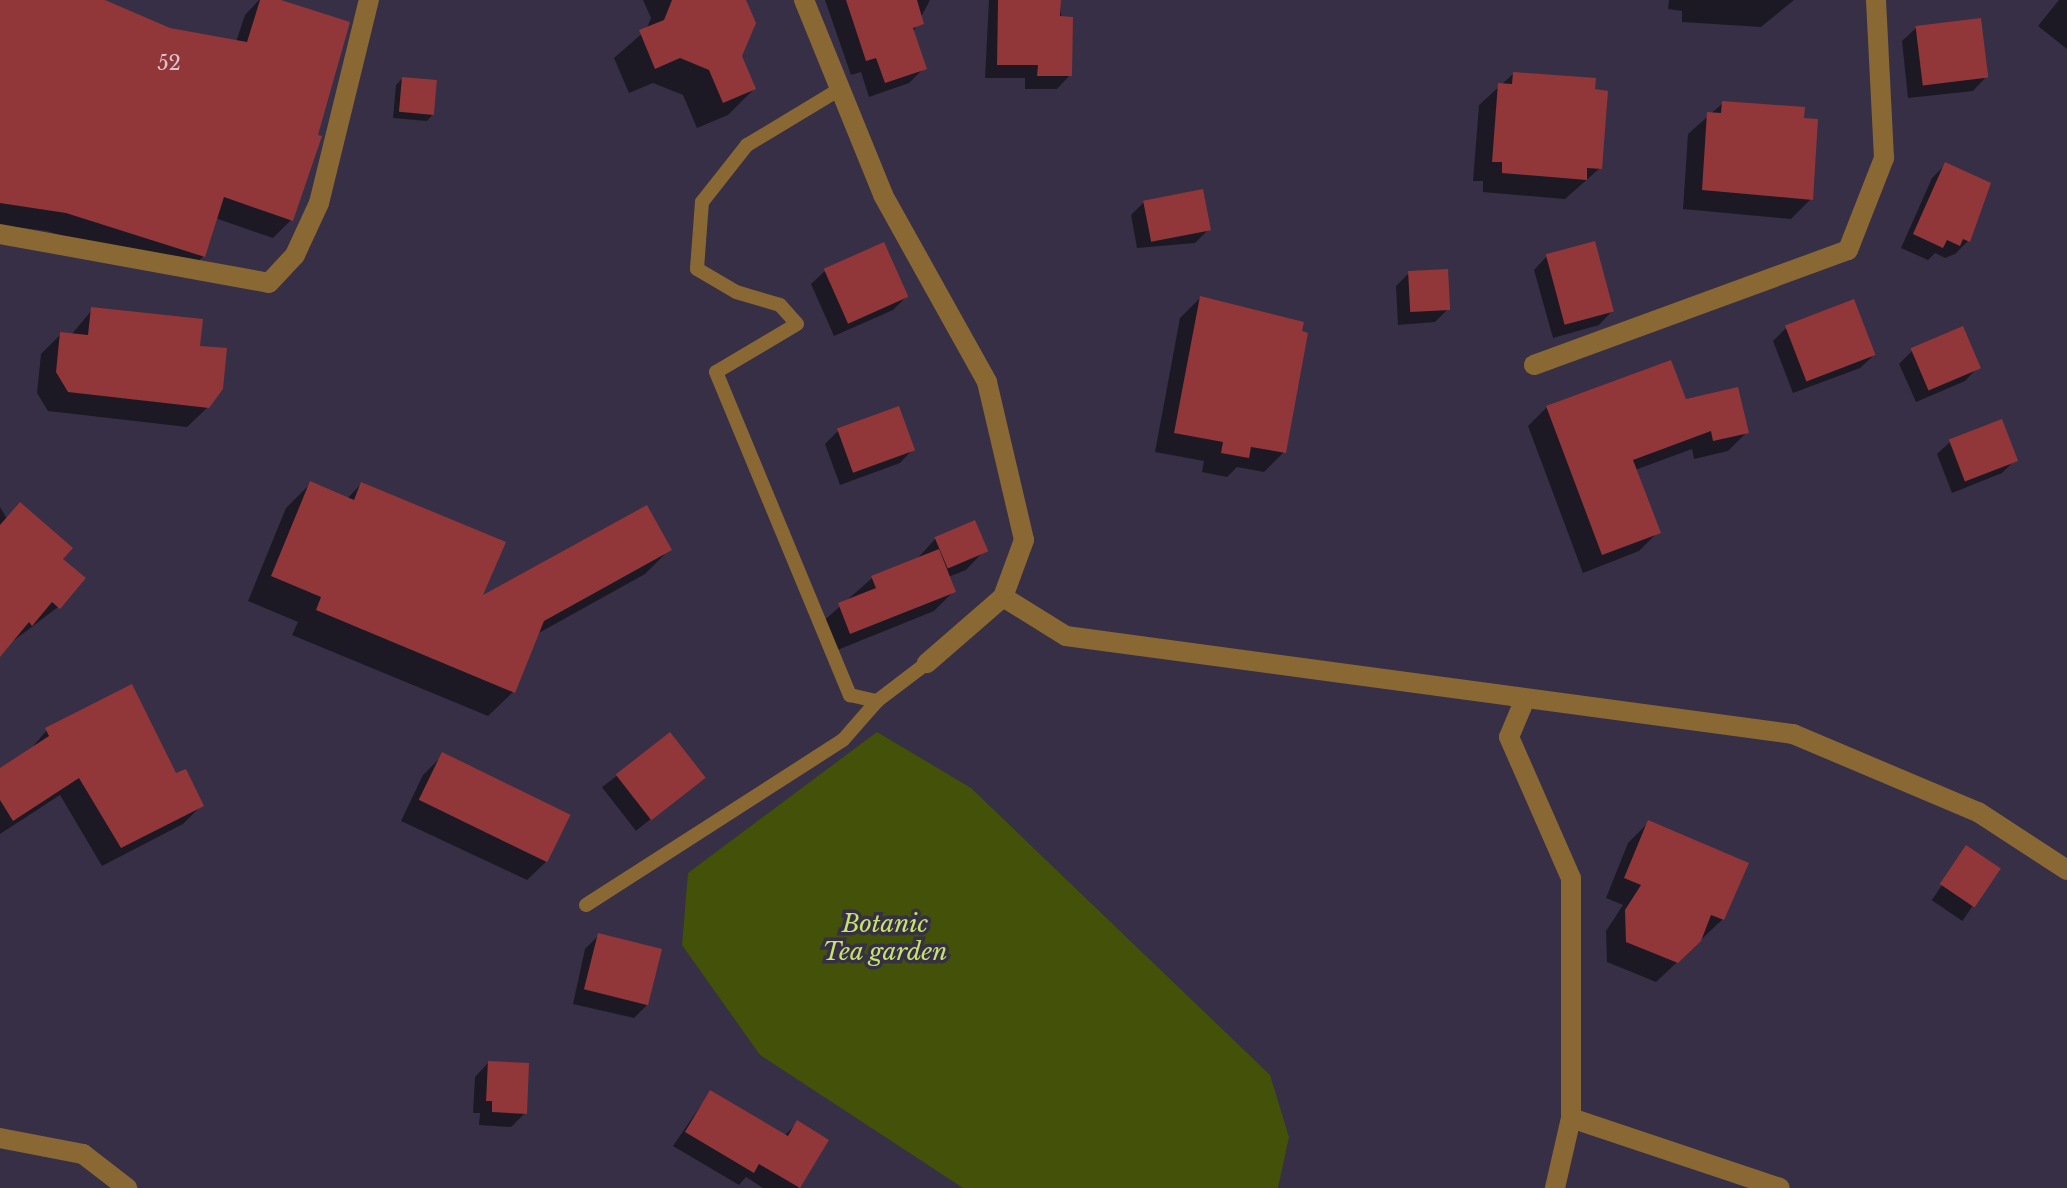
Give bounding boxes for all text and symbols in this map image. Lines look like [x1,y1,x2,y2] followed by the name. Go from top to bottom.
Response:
[157,51,181,75] house number: 52
[822,910,948,966] park label: Botanic Tea garden

